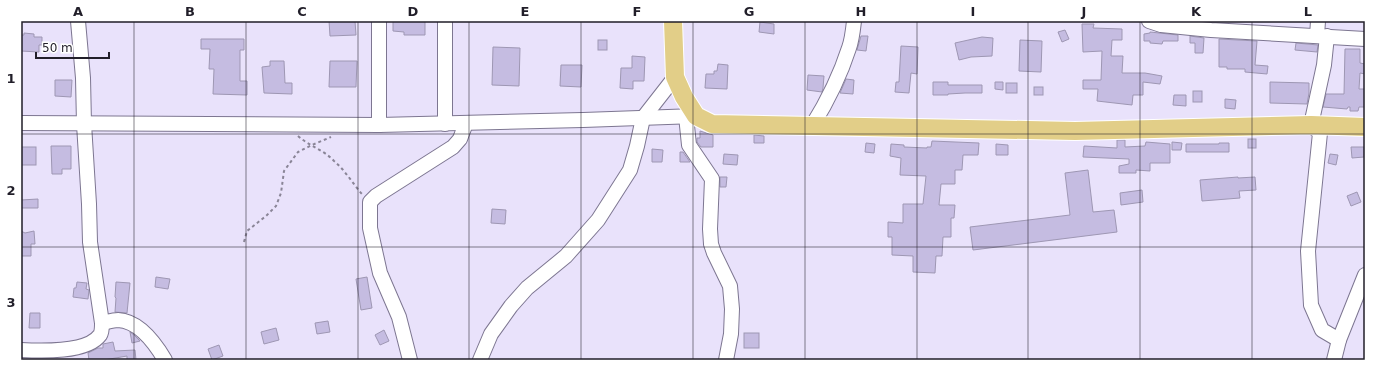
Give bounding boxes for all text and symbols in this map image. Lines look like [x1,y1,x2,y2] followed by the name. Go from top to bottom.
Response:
[73,4,83,19] text: A
[185,4,195,19] text: B
[297,4,307,19] text: C
[408,4,419,19] text: D
[521,4,529,19] text: E
[633,4,641,19] text: F
[744,4,754,19] text: G
[856,4,866,19] text: H
[971,4,975,19] text: I
[1081,4,1086,19] text: J
[1191,4,1202,19] text: K
[1304,4,1312,19] text: L
[36,34,109,60] scale bar
[42,41,73,55] text: 50 m
[6,71,16,86] text: 1
[6,183,16,198] text: 2
[6,295,16,310] text: 3

